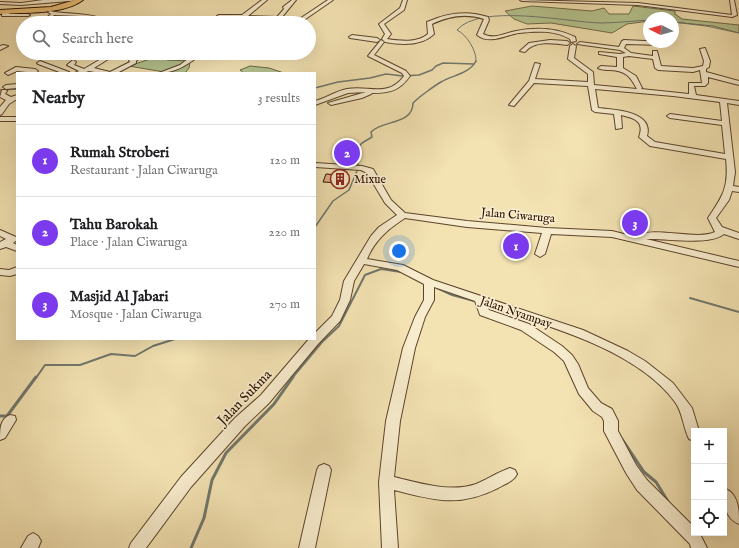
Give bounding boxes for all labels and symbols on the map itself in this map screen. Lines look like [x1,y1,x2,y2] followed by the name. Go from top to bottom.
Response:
[643,12,679,48] north arrow
[334,138,360,168] pin: 2
[329,168,351,190] building icon: Mixue
[354,172,387,187] place label: Mixue
[478,205,556,227] street label: Jalan Ciwaruga
[622,208,648,238] pin: 3
[503,231,529,261] pin: 1
[389,241,409,261] your location
[476,292,554,333] street label: Jalan Nyampay
[212,365,276,431] street label: Jalan Sukma

